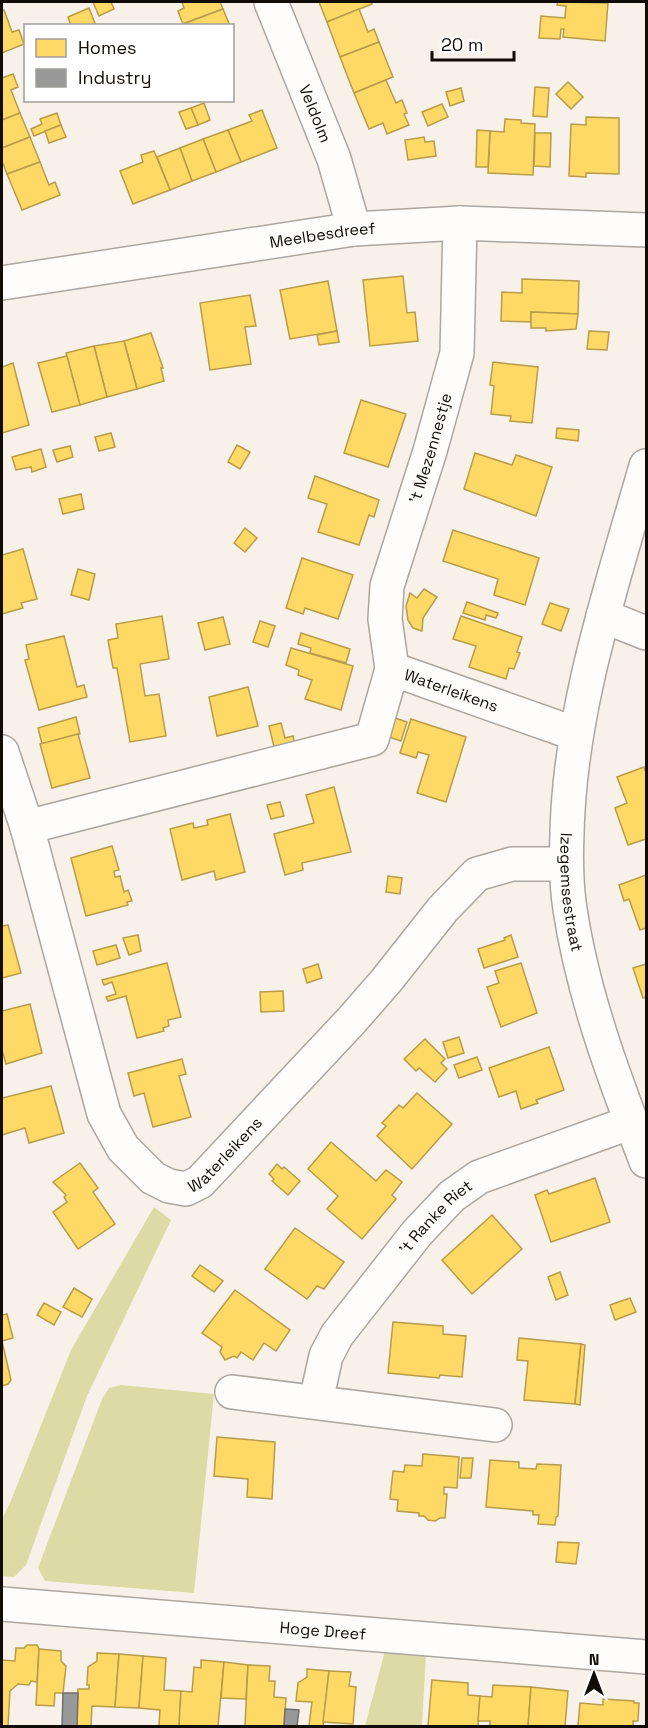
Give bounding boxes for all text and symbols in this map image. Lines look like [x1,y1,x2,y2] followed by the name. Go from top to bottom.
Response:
[24,24,234,102] legend
[432,24,514,62] scale bar
[441,33,484,56] text: 20 m
[78,36,137,59] text: Homes
[78,66,151,89] text: Industry
[295,81,337,145] street label: Veldolm
[268,217,376,252] street label: Meelbesdreef
[404,390,456,506] street label: 't Mezennestje
[402,664,501,716] street label: Waterleikens
[556,832,588,954] street label: Izegemsestraat
[184,1112,266,1197] street label: Waterleikens
[394,1175,476,1258] street label: 't Ranke Riet
[279,1616,367,1644] street label: Hoge Dreef
[564,1644,624,1704] north arrow
[589,1649,599,1670] text: N

